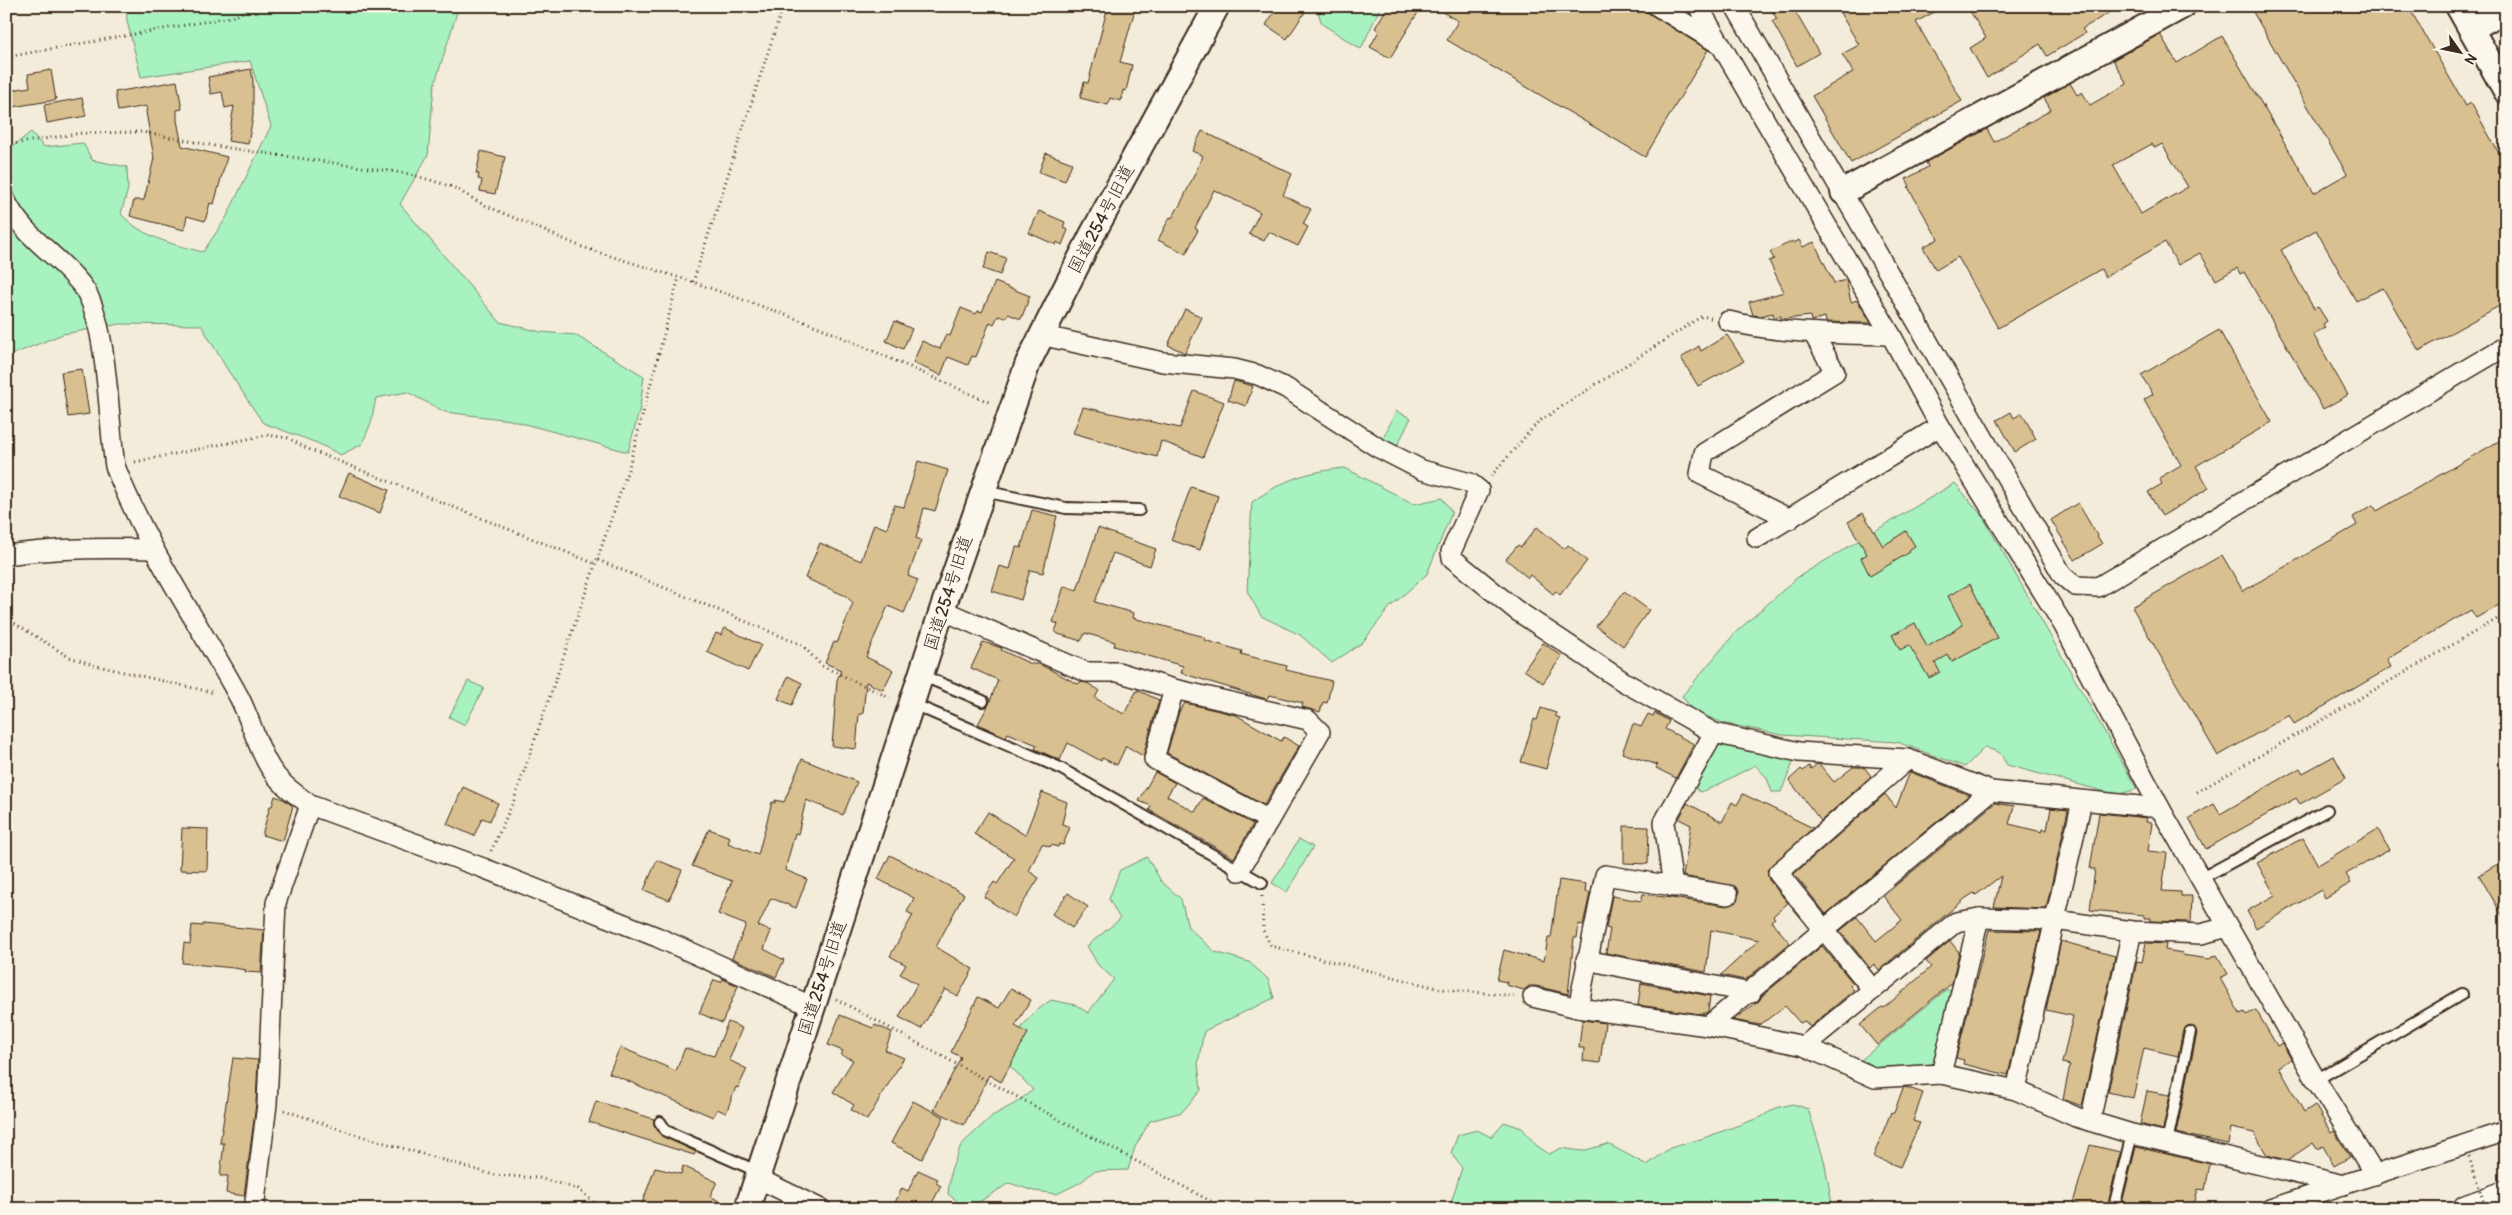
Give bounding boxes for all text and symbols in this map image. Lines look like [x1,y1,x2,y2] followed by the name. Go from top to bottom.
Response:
[2434,28,2484,78] north arrow
[2461,50,2480,67] text: N
[1063,161,1140,278] street label: 国道254号旧道
[919,532,978,654] street label: 国道254号旧道
[793,917,852,1039] street label: 国道254号旧道

